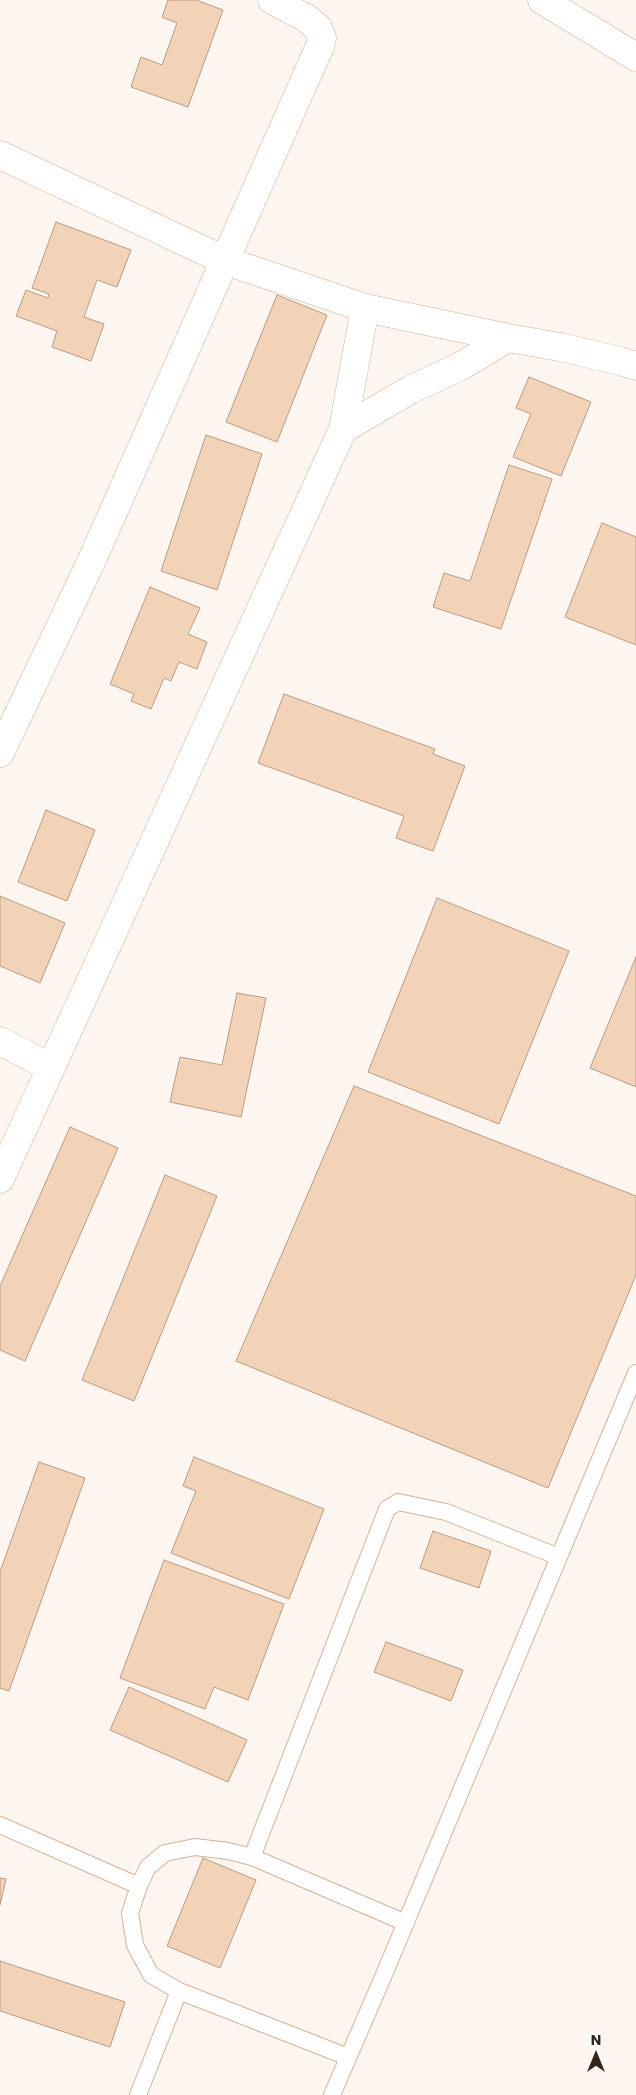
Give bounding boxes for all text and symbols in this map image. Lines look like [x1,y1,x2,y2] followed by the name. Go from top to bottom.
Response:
[571,2030,621,2080] north arrow
[591,2030,601,2050] text: N

